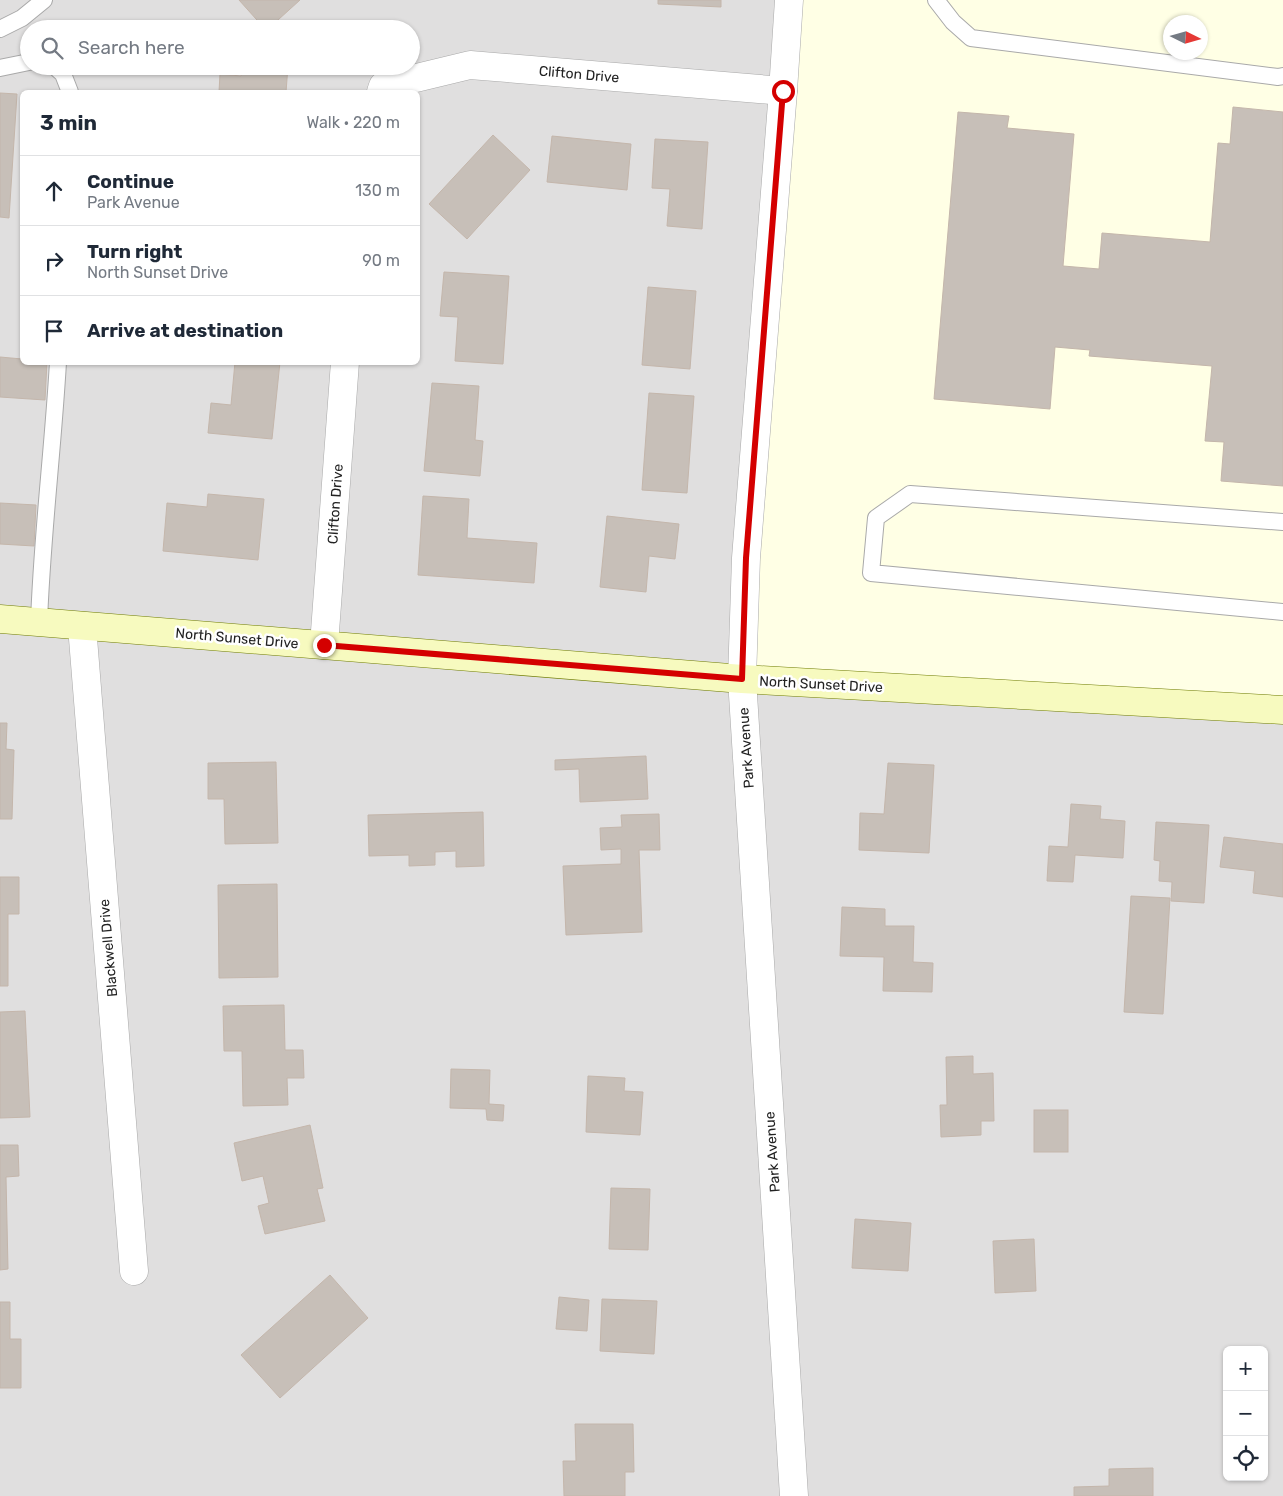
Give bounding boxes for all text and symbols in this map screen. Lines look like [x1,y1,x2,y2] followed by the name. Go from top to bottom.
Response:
[1163,15,1208,60] north arrow
[20,20,420,75] search box
[38,34,66,62] icon: search
[78,36,185,59] text: Search here
[538,63,620,86] street label: Clifton Drive
[772,80,795,103] route start
[40,110,97,135] text: 3 min
[307,113,400,132] text: Walk · 220 m
[87,170,174,193] text: Continue
[40,177,68,205] icon: ahead
[355,181,400,200] text: 130 m
[87,193,180,212] text: Park Avenue
[87,240,182,263] text: Turn right
[40,247,68,275] icon: right
[362,251,400,270] text: 90 m
[87,263,228,282] text: North Sunset Drive
[40,317,68,345] icon: arrive
[87,319,283,342] text: Arrive at destination
[324,463,347,545] street label: Clifton Drive
[175,625,299,652] street label: North Sunset Drive
[313,634,336,657] route end
[759,673,883,696] street label: North Sunset Drive
[735,707,758,789] street label: Park Avenue
[96,898,121,998] street label: Blackwell Drive
[761,1111,784,1193] street label: Park Avenue
[1223,1346,1268,1481] map controls
[1223,1346,1268,1391] button: +
[1223,1391,1268,1436] button: −
[1223,1436,1268,1481] button: locate

